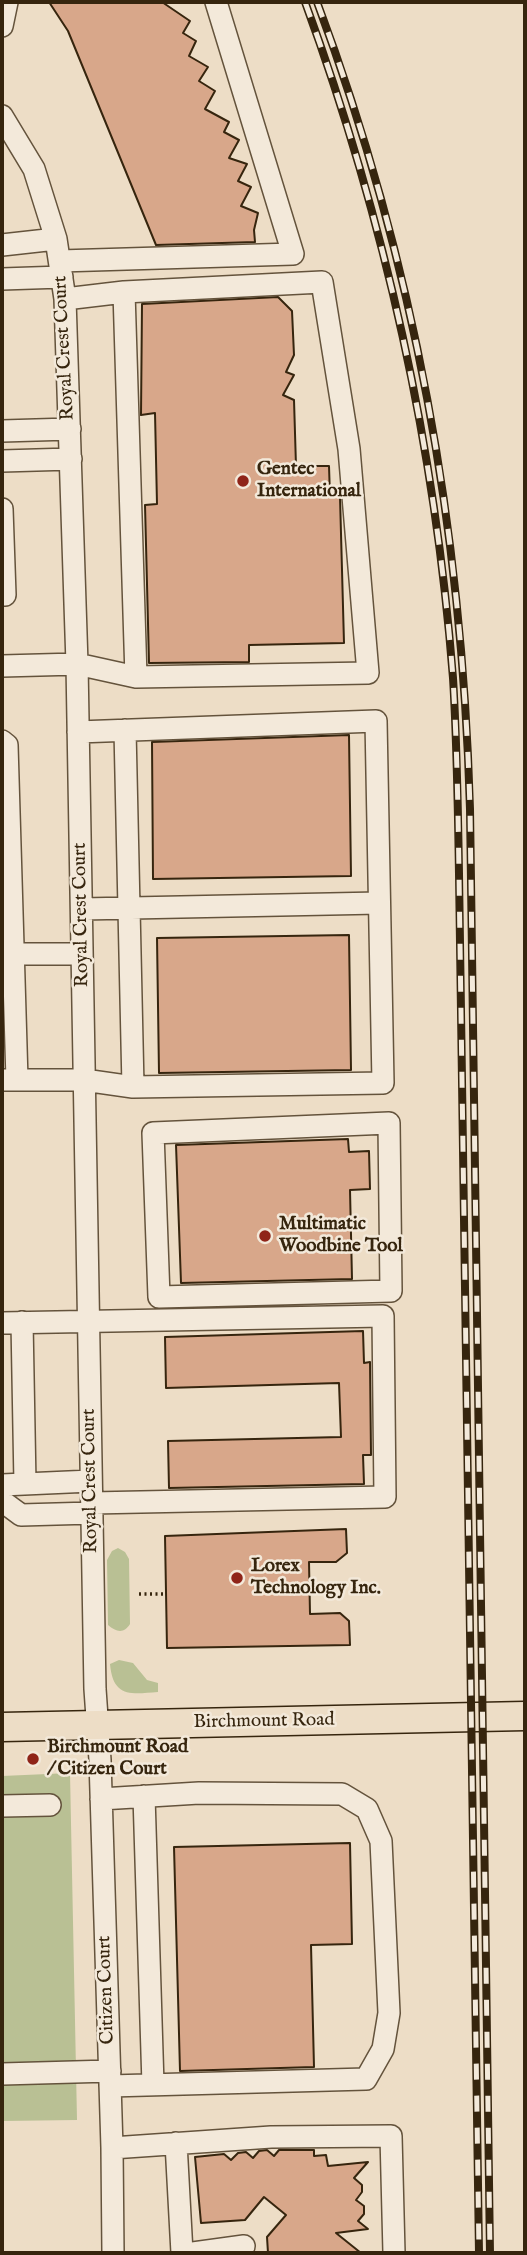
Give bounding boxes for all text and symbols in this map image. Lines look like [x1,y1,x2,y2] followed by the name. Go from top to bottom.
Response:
[50,275,80,421] street label: Royal Crest Court
[257,459,361,503] place label: Gentec International
[235,473,251,489] marker: Gentec International
[69,842,95,988] street label: Royal Crest Court
[279,1214,403,1258] place label: Multimatic Woodbine Tool
[257,1228,273,1244] marker: Multimatic Woodbine Tool
[78,1408,104,1554] street label: Royal Crest Court
[251,1556,381,1600] place label: Lorex Technology Inc.
[229,1570,245,1586] marker: Lorex Technology Inc.
[193,1709,335,1735] street label: Birchmount Road
[47,1737,188,1781] place label: Birchmount Road / Citizen Court
[25,1751,41,1767] marker: Birchmount Road / Citizen Court
[94,1935,120,2045] street label: Citizen Court

